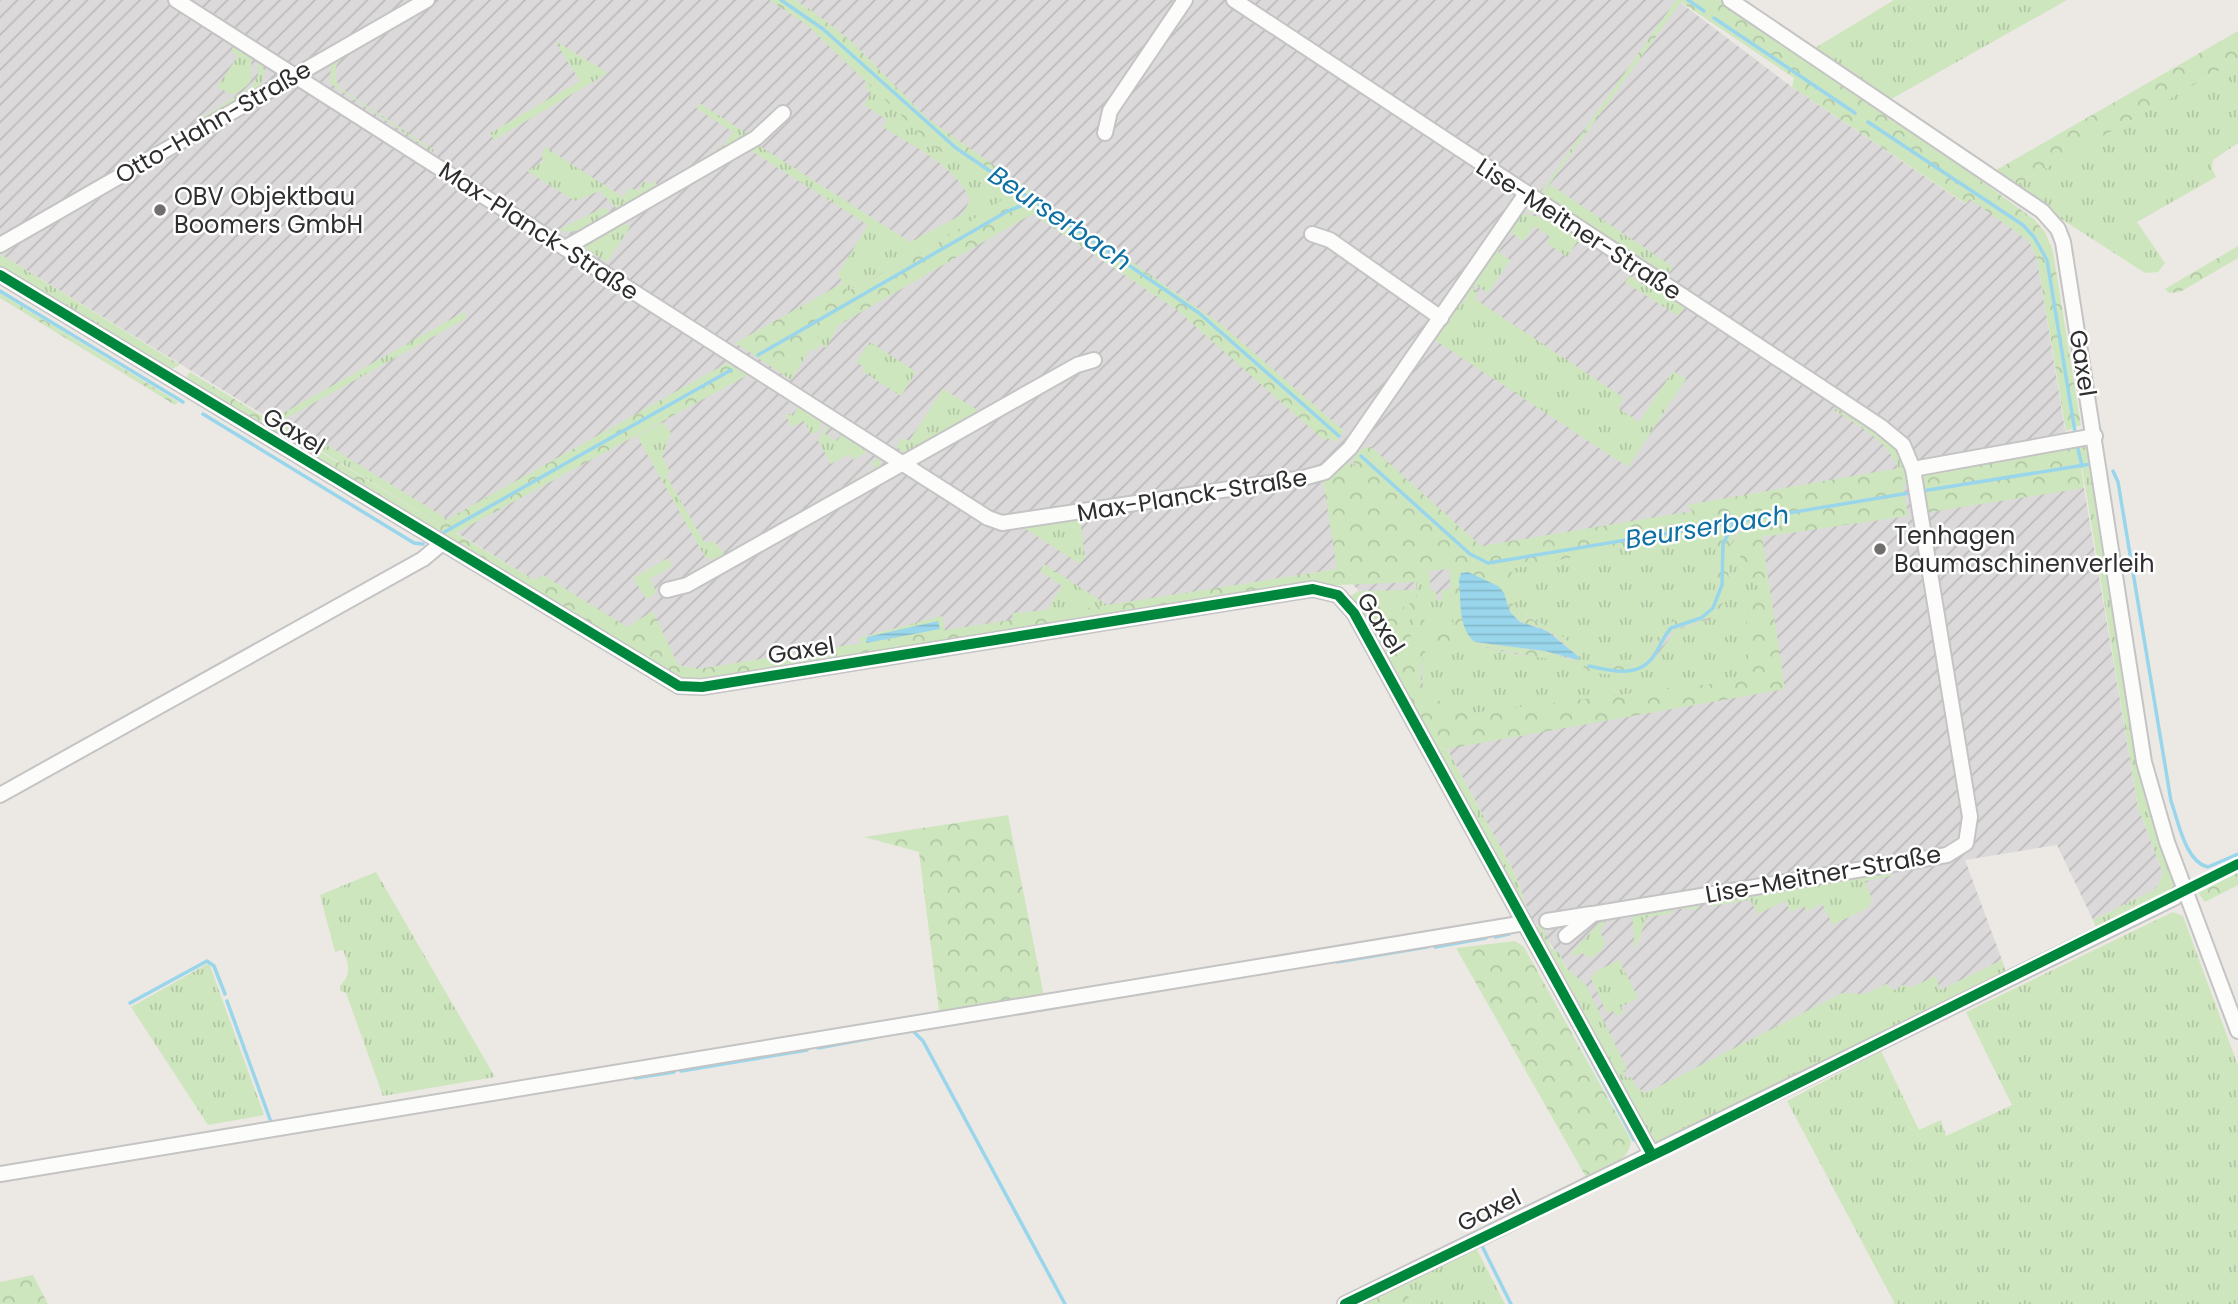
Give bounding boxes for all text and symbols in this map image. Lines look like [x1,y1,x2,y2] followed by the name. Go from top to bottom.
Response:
[109,52,317,192] street label: Otto-Hahn-Straße
[1470,150,1688,308] street label: Lise-Meitner-Straße
[433,154,645,308] street label: Max-Planck-Straße
[981,157,1139,279] water label: Beurserbach
[174,180,363,241] place label: OBV Objektbau Boomers GmbH
[152,202,168,218] marker: OBV Objektbau Boomers GmbH
[2061,327,2105,399] street label: Gaxel
[257,400,331,462] street label: Gaxel
[1075,461,1309,529] street label: Max-Planck-Straße
[1623,496,1791,558] water label: Beurserbach
[1894,519,2155,580] place label: Tenhagen Baumaschinenverleih
[1872,541,1888,557] marker: Tenhagen Baumaschinenverleih
[1349,586,1413,660] street label: Gaxel
[765,628,837,672] street label: Gaxel
[1703,837,1943,911] street label: Lise-Meitner-Straße
[1452,1180,1526,1240] street label: Gaxel

